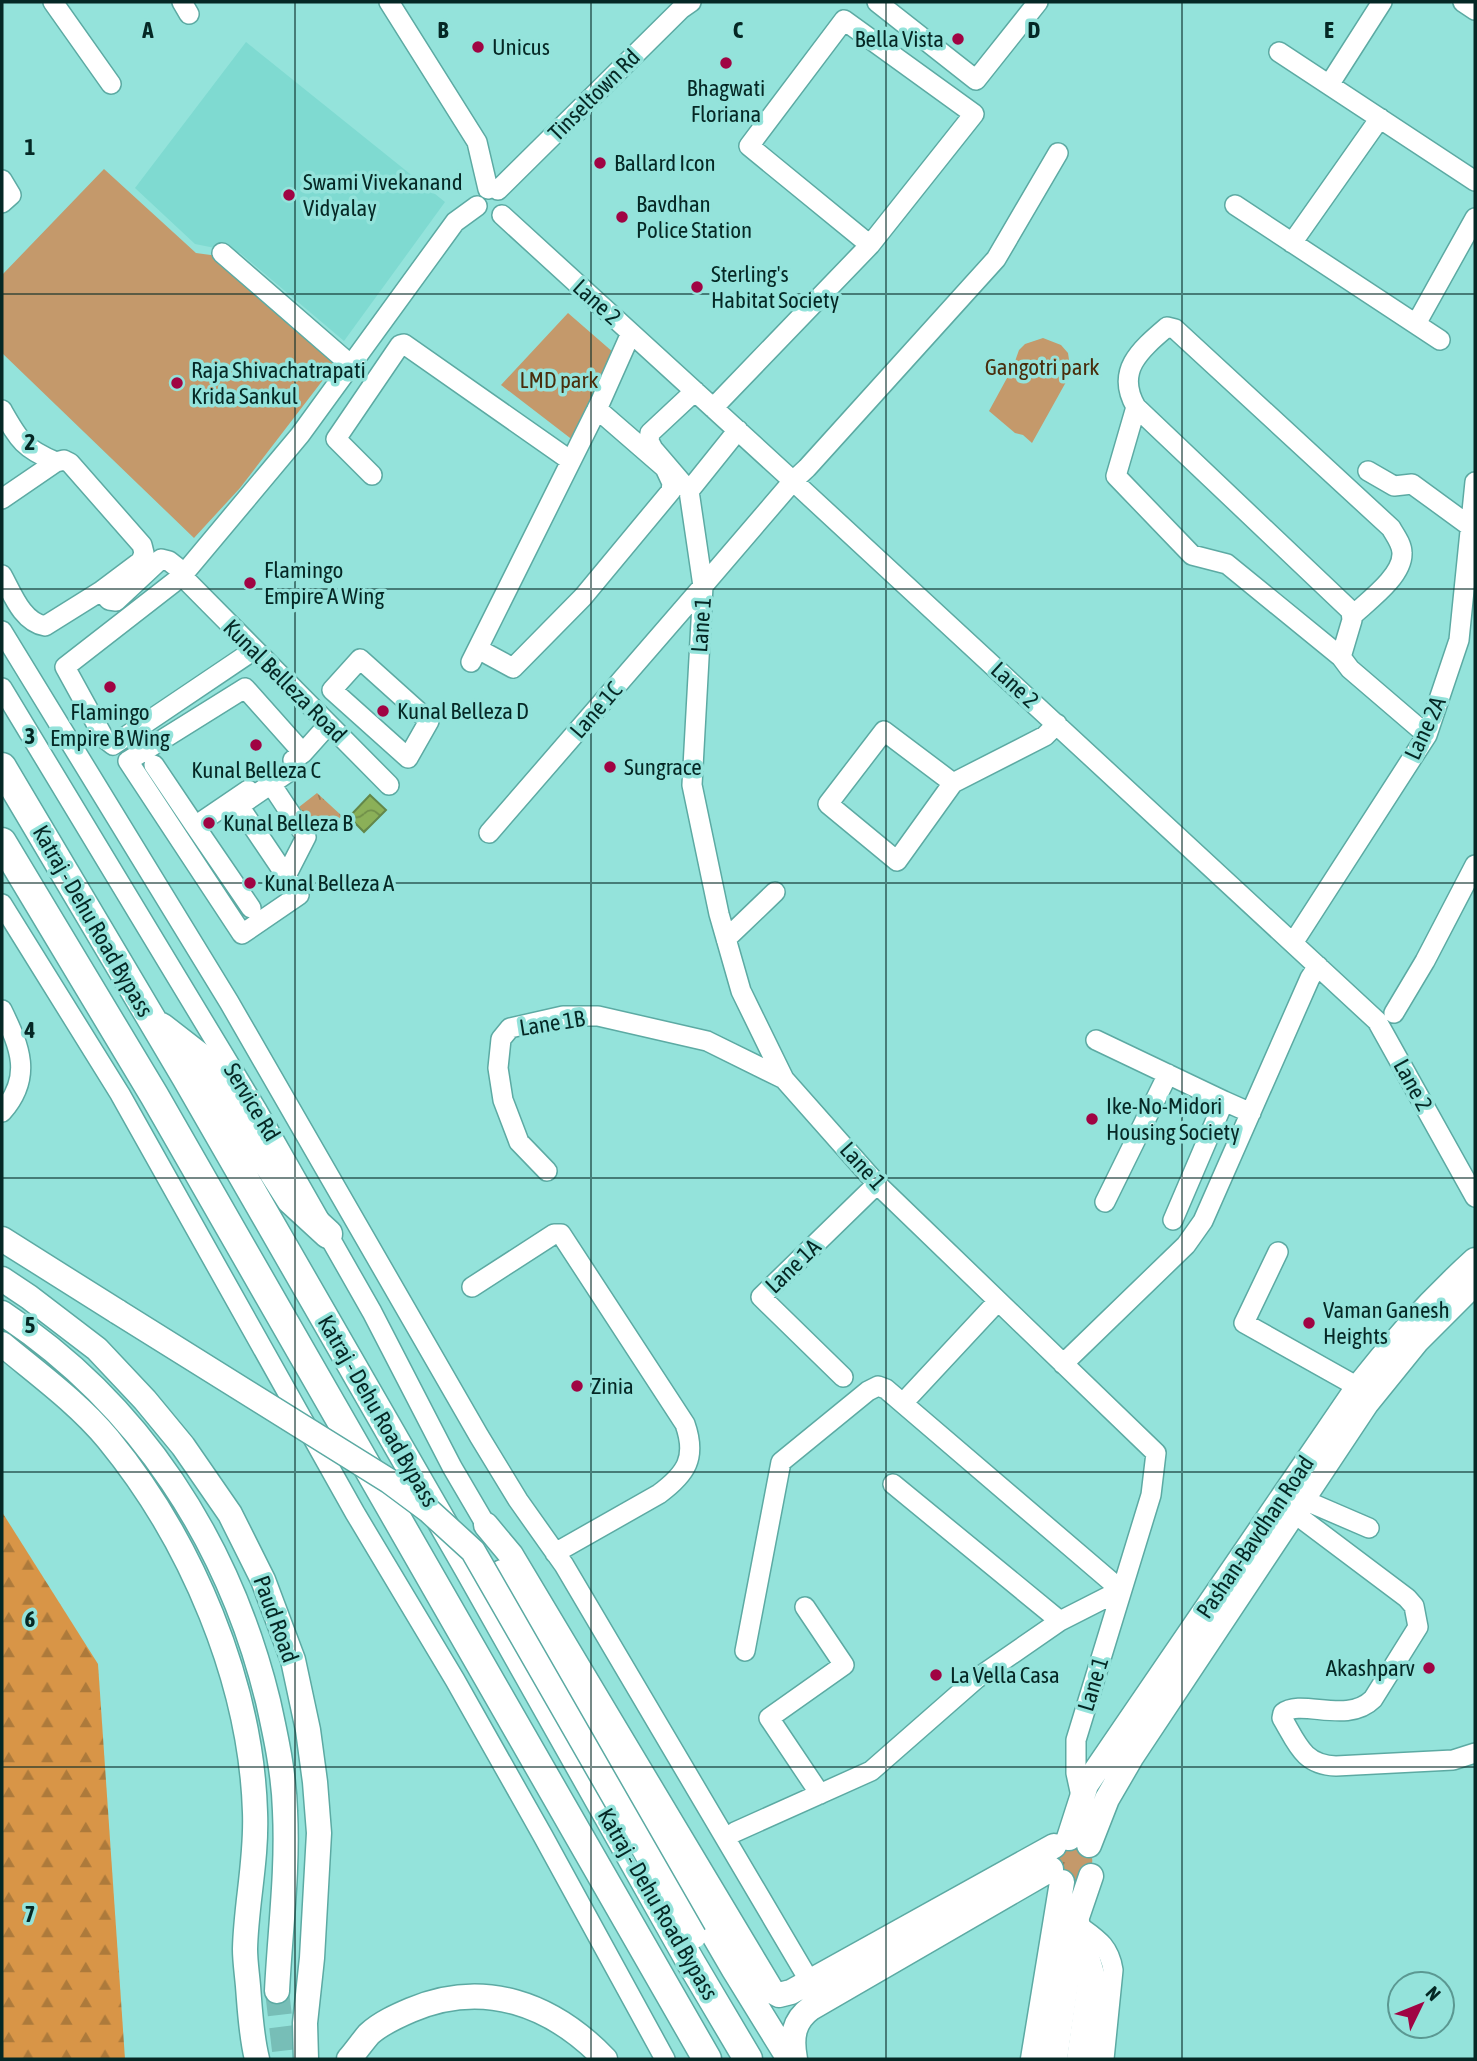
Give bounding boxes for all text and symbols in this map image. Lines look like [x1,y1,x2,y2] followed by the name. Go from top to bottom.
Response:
[141,17,154,43] text: A
[438,17,449,43] text: B
[733,17,744,43] text: C
[1028,17,1041,43] text: D
[1324,17,1334,43] text: E
[855,26,944,52] place label: Bella Vista
[950,31,966,47] marker: Bella Vista
[492,34,550,60] place label: Unicus
[470,39,486,55] marker: Unicus
[543,44,645,146] street label: Tinseltown Rd
[718,55,734,71] marker: Bhagwati Floriana
[687,75,765,127] place label: Bhagwati Floriana
[25,134,36,160] text: 1
[614,150,716,176] place label: Ballard Icon
[592,155,608,171] marker: Ballard Icon
[303,169,463,221] place label: Swami Vivekanand Vidyalay
[281,187,297,203] marker: Swami Vivekanand Vidyalay
[636,191,752,243] place label: Bavdhan Police Station
[614,209,630,225] marker: Bavdhan Police Station
[711,261,839,313] place label: Sterling's Habitat Society
[568,274,626,330] street label: Lane 2
[689,279,705,295] marker: Sterling's Habitat Society
[985,354,1099,380] park label: Gangotri park
[191,357,366,409] place label: Raja Shivachatrapati Krida Sankul
[520,367,598,393] park label: LMD park
[169,375,185,391] marker: Raja Shivachatrapati Krida Sankul
[25,429,35,455] text: 2
[264,557,384,609] place label: Flamingo Empire A Wing
[242,575,258,591] marker: Flamingo Empire A Wing
[686,597,716,653] street label: Lane 1
[218,614,352,748] street label: Kunal Belleza Road
[986,657,1044,713] street label: Lane 2
[565,677,627,743] street label: Lane 1C
[102,679,118,695] marker: Flamingo Empire B Wing
[1399,692,1451,764] street label: Lane 2A
[397,698,529,724] place label: Kunal Belleza D
[50,699,170,751] place label: Flamingo Empire B Wing
[375,703,391,719] marker: Kunal Belleza D
[25,723,35,749] text: 3
[248,737,264,753] marker: Kunal Belleza C
[624,754,702,780] place label: Sungrace
[191,757,321,783] place label: Kunal Belleza C
[602,759,618,775] marker: Sungrace
[223,810,353,836] place label: Kunal Belleza B
[201,815,217,831] marker: Kunal Belleza B
[28,821,158,1021] street label: Katraj - Dehu Road Bypass
[264,870,395,896] place label: Kunal Belleza A
[242,875,258,891] marker: Kunal Belleza A
[517,1005,587,1041] street label: Lane 1B
[24,1017,36,1043] text: 4
[1388,1055,1438,1115] street label: Lane 2
[219,1058,285,1146] street label: Service Rd
[1106,1093,1240,1145] place label: Ike-No-Midori Housing Society
[1084,1111,1100,1127] marker: Ike-No-Midori Housing Society
[835,1137,891,1195] street label: Lane 1
[760,1233,826,1298] street label: Lane 1A
[1323,1297,1450,1349] place label: Vaman Ganesh Heights
[313,1311,443,1511] street label: Katraj - Dehu Road Bypass
[25,1312,36,1338] text: 5
[1301,1315,1317,1331] marker: Vaman Ganesh Heights
[591,1373,634,1399] place label: Zinia
[569,1378,585,1394] marker: Zinia
[1191,1451,1319,1623] street label: Pashan-Bavdhan Road
[248,1572,304,1666] street label: Paud Road
[25,1606,36,1632] text: 6
[1073,1654,1113,1714] street label: Lane 1
[1326,1655,1415,1681] place label: Akashparv
[1421,1660,1437,1676] marker: Akashparv
[950,1662,1060,1688] place label: La Vella Casa
[928,1667,944,1683] marker: La Vella Casa
[593,1804,723,2004] street label: Katraj - Dehu Road Bypass
[25,1901,35,1927] text: 7
[1386,1970,1456,2040] north arrow
[1422,1982,1445,2005] text: N

